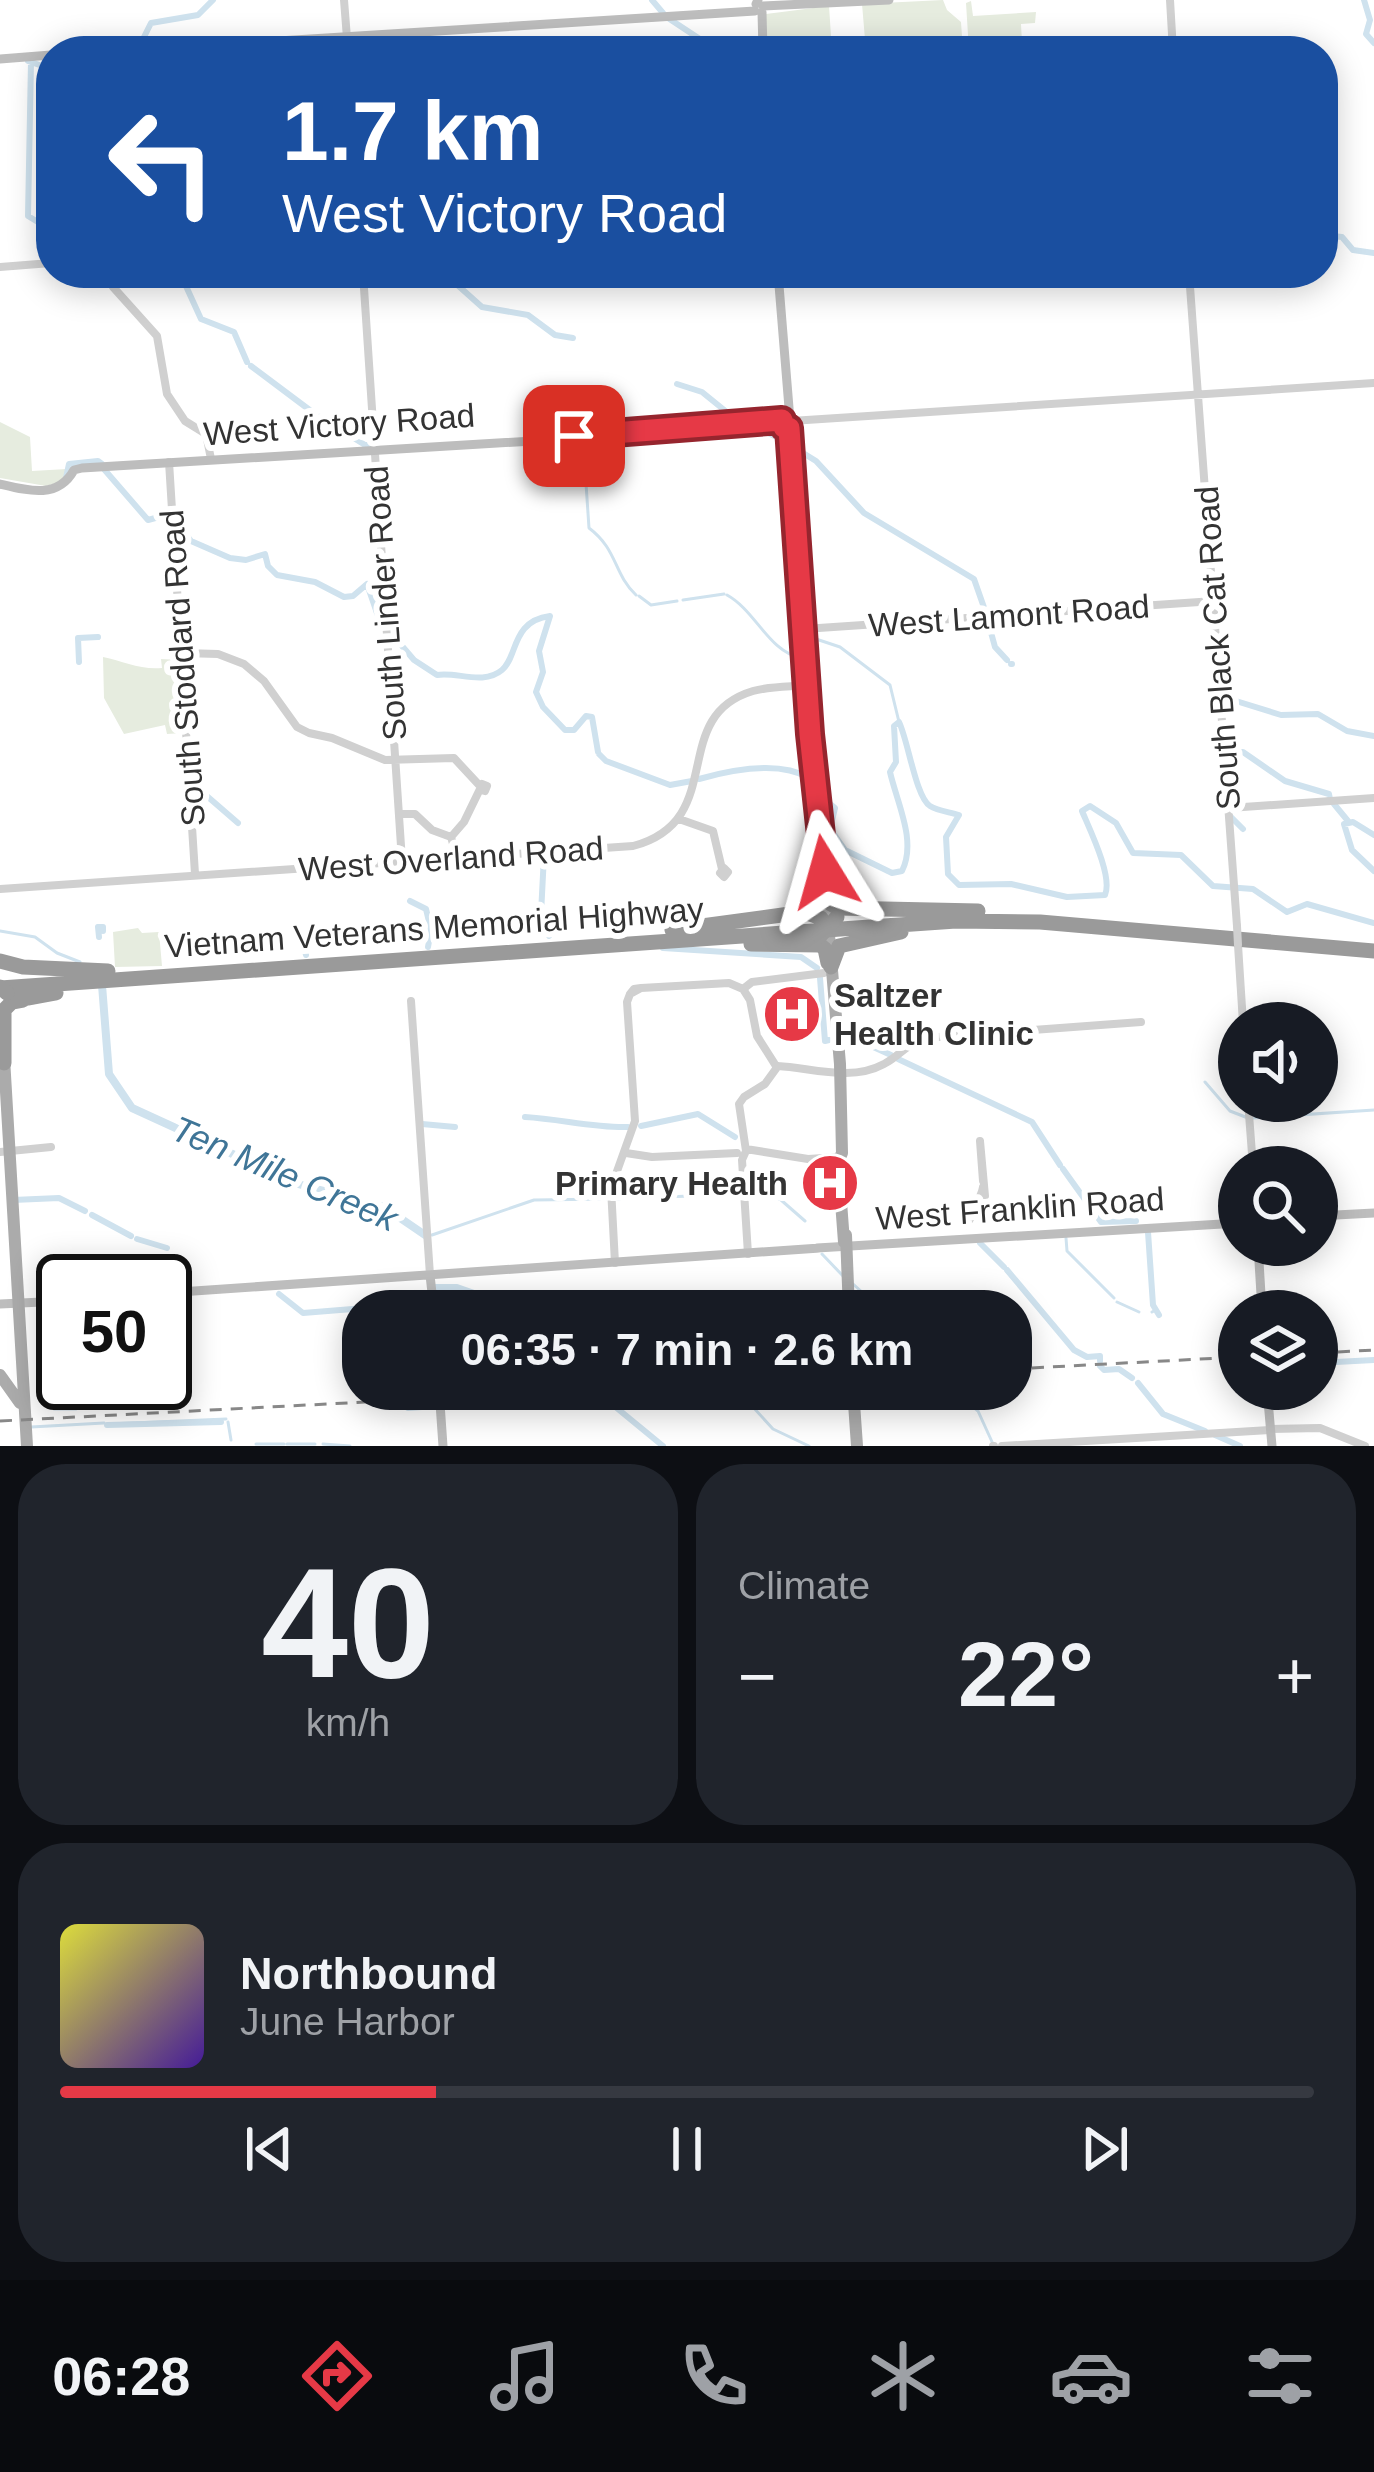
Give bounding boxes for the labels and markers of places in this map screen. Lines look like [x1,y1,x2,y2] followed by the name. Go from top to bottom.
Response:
[523,385,625,487] pin
[834,977,1034,1052] place label: Saltzer Health Clinic
[761,983,823,1045] hospital icon: Saltzer Health Clinic
[799,1152,861,1214] hospital icon: Primary Health
[555,1165,788,1202] place label: Primary Health

